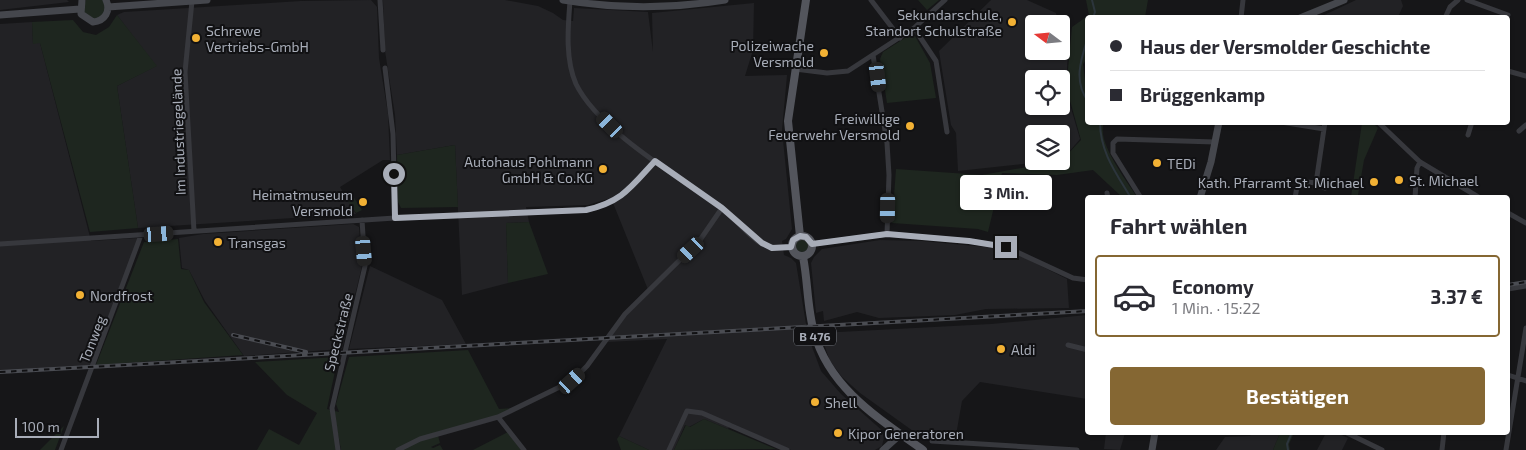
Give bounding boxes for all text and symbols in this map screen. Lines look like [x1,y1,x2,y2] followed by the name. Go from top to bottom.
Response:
[865,6,1002,39] place label: Sekundarschule, Standort Schulstraße
[1025,15,1070,60] north arrow
[1025,15,1070,170] map controls
[1006,16,1018,28] marker: Sekundarschule, Standort Schulstraße
[206,22,309,55] place label: Schrewe Vertriebs-GmbH
[190,32,202,44] marker: Schrewe Vertriebs-GmbH
[1140,35,1430,58] text: Haus der Versmolder Geschichte
[730,37,814,70] place label: Polizeiwache Versmold
[818,47,830,59] marker: Polizeiwache Versmold
[868,61,887,93] car
[167,68,189,196] street label: Im Industriegelände
[1025,70,1070,115] button: locate
[1140,83,1265,106] text: Brüggenkamp
[594,109,625,141] car
[768,110,900,143] place label: Freiwillige Feuerwehr Versmold
[904,120,916,132] marker: Freiwillige Feuerwehr Versmold
[1025,125,1070,170] button: layers
[464,153,593,186] place label: Autohaus Pohlmann GmbH & Co.KG
[1167,155,1196,172] place label: TEDi
[1151,157,1163,169] marker: TEDi
[383,163,405,185] route start
[597,163,609,175] marker: Autohaus Pohlmann GmbH & Co.KG
[1409,172,1479,189] place label: St. Michael
[960,174,1052,210] callout: 3 Min.
[1198,174,1365,191] place label: Kath. Pfarramt St. Michael
[1393,174,1405,186] marker: St. Michael
[1368,176,1380,188] marker: Kath. Pfarramt St. Michael
[983,183,1029,202] text: 3 Min.
[252,186,353,219] place label: Heimatmuseum Versmold
[880,193,895,223] car
[357,196,369,208] marker: Heimatmuseum Versmold
[1110,212,1248,238] text: Fahrt wählen
[143,225,174,243] car
[228,234,286,251] place label: Transgas
[674,234,707,266] car
[355,235,372,267] car
[212,236,224,248] marker: Transgas
[995,236,1017,258] route end
[1112,274,1157,319] icon: car
[1172,275,1254,298] text: Economy
[1430,285,1483,308] text: 3.37 €
[90,287,152,304] place label: Nordfrost
[74,289,86,301] marker: Nordfrost
[320,291,356,373] street label: Speckstraße
[1172,298,1261,317] text: 1 Min. · 15:22
[75,313,109,365] street label: Tonweg
[794,326,836,346] road number: B 476
[1011,341,1035,358] place label: Aldi
[995,343,1007,355] marker: Aldi
[555,365,588,397] car
[1110,367,1485,425] button: Bestätigen
[825,394,858,411] place label: Shell
[809,396,821,408] marker: Shell
[15,415,99,438] scale bar
[22,418,60,435] text: 100 m
[848,425,964,442] place label: Kipor Generatoren
[832,427,844,439] marker: Kipor Generatoren

